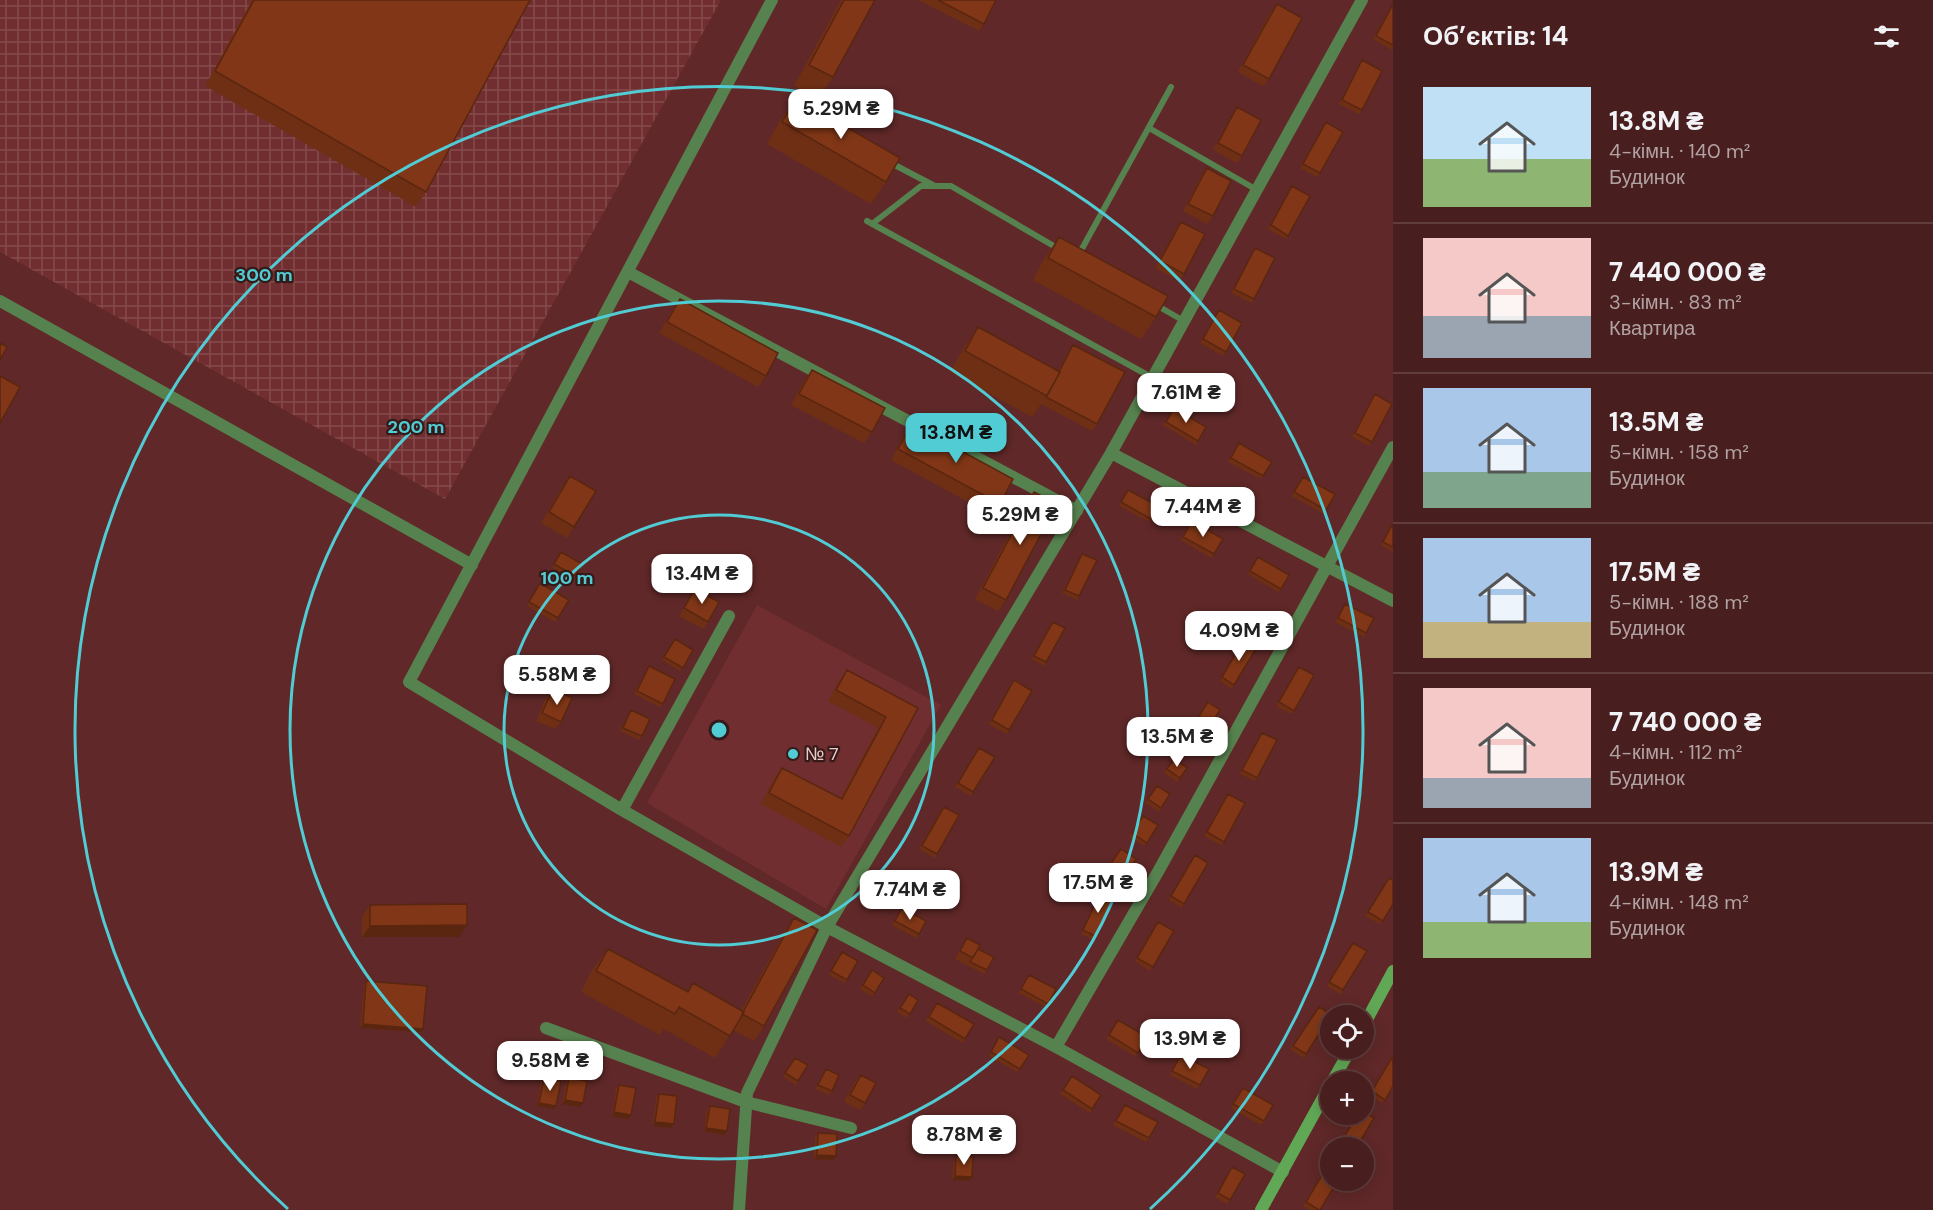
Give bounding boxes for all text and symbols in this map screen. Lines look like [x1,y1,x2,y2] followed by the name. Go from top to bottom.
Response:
[1423,19,1568,53] text: Об’єктів: 14
[1870,20,1903,53] icon: filters
[786,89,896,140] pin: 5.29M ₴
[802,95,880,121] text: 5.29M ₴
[1609,104,1704,138] text: 13.8M ₴
[1471,111,1543,183] icon: home
[1609,138,1750,164] text: 4-кімн. · 140 m²
[1609,164,1685,190] text: Будинок
[1609,255,1766,289] text: 7 440 000 ₴
[1471,262,1543,334] icon: home
[235,263,293,287] text: 300 m
[1609,289,1742,315] text: 3-кімн. · 83 m²
[1609,315,1695,341] text: Квартира
[1131,373,1241,424] pin: 7.61M ₴
[1151,379,1221,405] text: 7.61M ₴
[1609,405,1703,439] text: 13.5M ₴
[1471,412,1543,484] icon: home
[901,413,1011,464] pin: 13.8M ₴
[388,415,444,439] text: 200 m
[920,419,992,445] text: 13.8M ₴
[1609,439,1749,465] text: 5-кімн. · 158 m²
[1609,465,1685,491] text: Будинок
[1148,487,1258,538] pin: 7.44M ₴
[1165,493,1241,519] text: 7.44M ₴
[965,495,1075,546] pin: 5.29M ₴
[981,501,1059,527] text: 5.29M ₴
[647,554,757,605] pin: 13.4M ₴
[1609,555,1700,589] text: 17.5M ₴
[665,560,739,586] text: 13.4M ₴
[1471,562,1543,634] icon: home
[540,566,594,590] text: 100 m
[1609,589,1749,615] text: 5-кімн. · 188 m²
[1184,611,1294,662] pin: 4.09M ₴
[1609,615,1685,641] text: Будинок
[1199,617,1279,643] text: 4.09M ₴
[502,655,612,706] pin: 5.58M ₴
[518,661,596,687] text: 5.58M ₴
[1609,705,1761,739] text: 7 740 000 ₴
[1471,712,1543,784] icon: home
[1122,717,1232,768] pin: 13.5M ₴
[709,720,729,740] centre of rings
[1141,723,1213,749] text: 13.5M ₴
[1609,739,1742,765] text: 4-кімн. · 112 m²
[805,742,839,766] place label: № 7
[786,747,800,761] marker: № 7
[1609,765,1685,791] text: Будинок
[1609,855,1703,889] text: 13.9M ₴
[1471,862,1543,934] icon: home
[1043,863,1153,914] pin: 17.5M ₴
[1063,869,1133,895] text: 17.5M ₴
[855,870,965,921] pin: 7.74M ₴
[874,876,946,902] text: 7.74M ₴
[1609,889,1749,915] text: 4-кімн. · 148 m²
[1609,915,1685,941] text: Будинок
[1320,1005,1374,1191] map controls
[1320,1005,1374,1059] button: locate
[1135,1019,1245,1070] pin: 13.9M ₴
[1154,1025,1226,1051] text: 13.9M ₴
[495,1041,605,1092] pin: 9.58M ₴
[511,1047,589,1073] text: 9.58M ₴
[1320,1071,1374,1125] button: +
[909,1115,1019,1166] pin: 8.78M ₴
[926,1121,1002,1147] text: 8.78M ₴
[1320,1137,1374,1191] button: −

